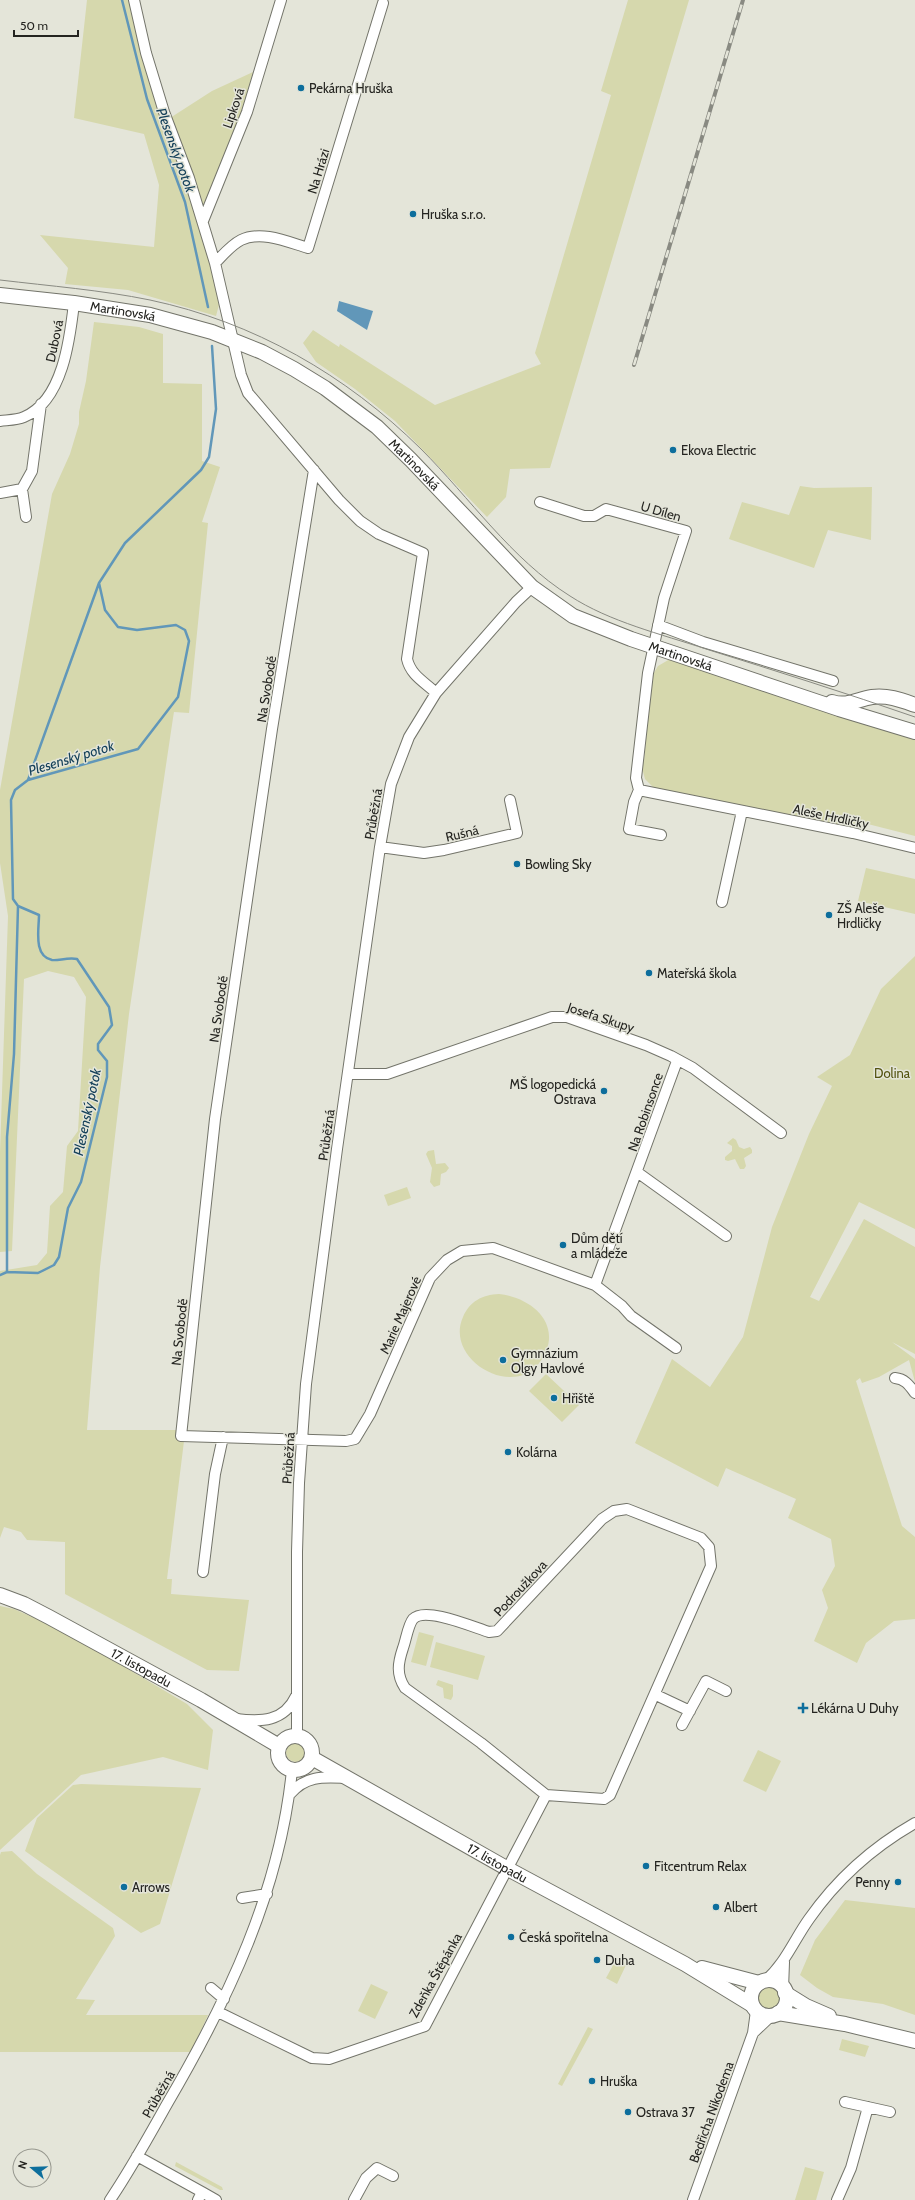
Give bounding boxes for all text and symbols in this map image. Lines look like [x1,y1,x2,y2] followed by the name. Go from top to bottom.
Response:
[14,12,78,38] scale bar
[20,18,48,33] text: 50 m
[309,80,394,96] place label: Pekárna Hruška
[296,83,306,93] marker: Pekárna Hruška
[219,85,248,130] street label: Lipková
[152,105,200,196] water label: Plesenský potok
[304,146,332,196] street label: Na Hrázi
[421,206,486,222] place label: Hruška s.r.o.
[408,209,418,219] marker: Hruška s.r.o.
[89,298,158,324] street label: Martinovská
[42,318,66,364] street label: Dubová
[386,435,444,494] street label: Martinovská
[681,442,756,458] place label: Ekova Electric
[668,445,678,455] marker: Ekova Electric
[639,498,683,524] street label: U Dílen
[647,638,715,674] street label: Martinovská
[253,654,279,723] street label: Na Svobodě
[26,736,117,780] water label: Plesenský potok
[361,786,386,841] street label: Průběžná
[792,800,871,832] street label: Aleše Hrdličky
[444,821,481,845] street label: Rušná
[525,856,592,872] place label: Bowling Sky
[512,859,522,869] marker: Bowling Sky
[837,899,885,931] place label: ZŠ Aleše Hrdličky
[824,910,834,920] marker: ZŠ Aleše Hrdličky
[657,965,737,981] place label: Mateřská škola
[644,968,654,978] marker: Mateřská škola
[205,974,231,1043] street label: Na Svobodě
[565,998,637,1035] street label: Josefa Skupy
[874,1065,911,1081] park label: Dolina
[69,1066,105,1157] water label: Plesenský potok
[624,1070,666,1154] street label: Na Robinsonce
[509,1075,597,1107] place label: MŠ logopedická Ostrava
[599,1086,609,1096] marker: MŠ logopedická Ostrava
[314,1108,338,1162] street label: Průběžná
[571,1230,628,1261] place label: Dům dětí a mládeže
[558,1240,568,1250] marker: Dům dětí a mládeže
[376,1273,425,1357] street label: Marie Majerové
[168,1297,191,1366] street label: Na Svobodě
[511,1345,585,1376] place label: Gymnázium Olgy Havlové
[498,1355,508,1365] marker: Gymnázium Olgy Havlové
[562,1390,595,1406] place label: Hřiště
[549,1393,559,1403] marker: Hřiště
[278,1431,298,1484] street label: Průběžná
[516,1444,558,1460] place label: Kolárna
[503,1447,513,1457] marker: Kolárna
[490,1556,551,1619] street label: Podroužkova
[108,1645,174,1690] street label: 17. listopadu
[811,1700,899,1716] place label: Lékárna U Duhy
[798,1703,808,1713] marker: Lékárna U Duhy
[465,1840,530,1886] street label: 17. listopadu
[654,1858,748,1874] place label: Fitcentrum Relax
[641,1861,651,1871] marker: Fitcentrum Relax
[855,1874,890,1890] place label: Penny
[893,1877,903,1887] marker: Penny
[132,1879,171,1895] place label: Arrows
[119,1882,129,1892] marker: Arrows
[724,1899,758,1915] place label: Albert
[711,1902,721,1912] marker: Albert
[519,1928,609,1945] place label: Česká spořitelna
[404,1929,465,2020] street label: Zdeňka Štěpánka
[506,1932,516,1942] marker: Česká spořitelna
[605,1952,635,1968] place label: Duha
[592,1955,602,1965] marker: Duha
[685,2058,737,2165] street label: Bedřicha Nikodema
[138,2067,178,2120] street label: Průběžná
[600,2073,638,2089] place label: Hruška
[587,2076,597,2086] marker: Hruška
[636,2104,695,2120] place label: Ostrava 37
[623,2107,633,2117] marker: Ostrava 37
[12,2148,52,2188] north arrow
[15,2159,30,2171] text: N

